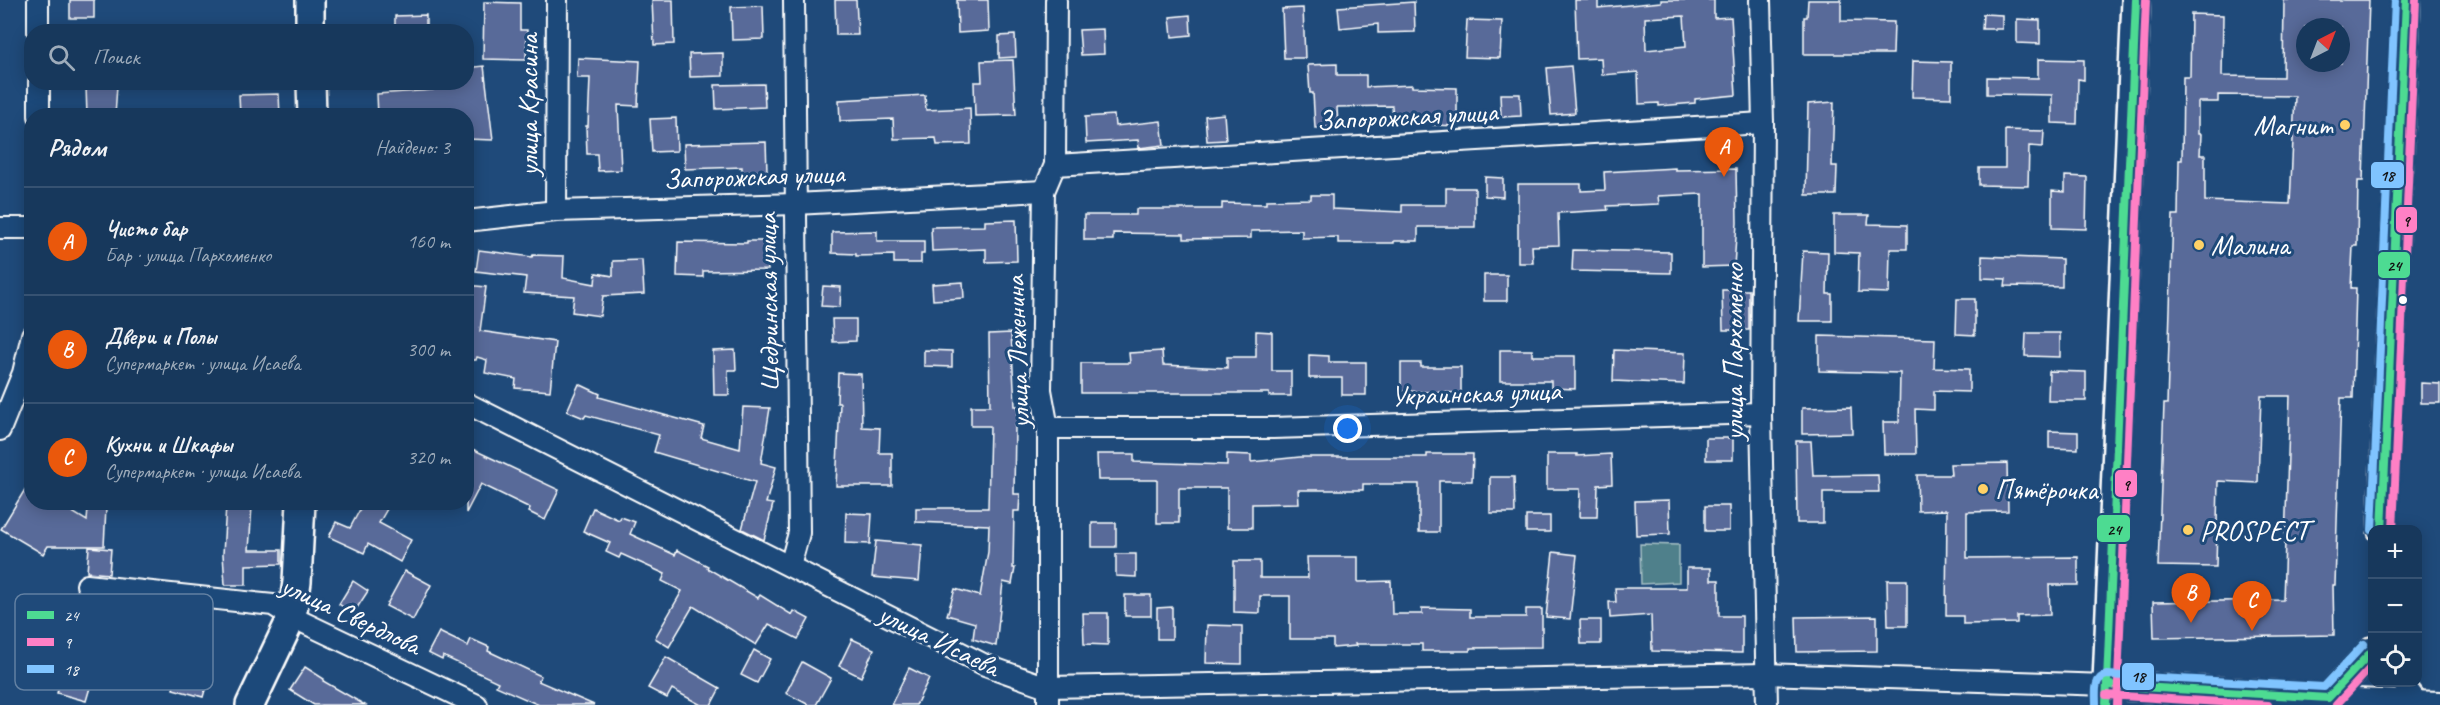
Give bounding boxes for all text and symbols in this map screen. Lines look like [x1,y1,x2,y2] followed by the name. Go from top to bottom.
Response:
[2296,18,2350,72] north arrow
[24,24,474,90] search box
[511,31,546,178] street label: улица Красина
[45,41,78,74] icon: search
[93,43,139,71] text: Поиск
[1316,94,1500,138] street label: Запорожская улица
[2253,108,2334,143] place label: Магнит
[2338,118,2352,132] marker: Магнит
[1704,128,1744,177] pin: A
[48,131,106,164] text: Рядом
[375,135,450,160] text: Найдено: 3
[663,155,847,197] street label: Запорожская улица
[2370,161,2405,189] line badge: 18
[2380,166,2396,186] text: 18
[2395,206,2418,234] line badge: 9
[749,211,787,391] street label: Щедринская улица
[2402,211,2411,231] text: 9
[105,215,187,243] text: Чисто бар
[2211,228,2292,263] place label: Малина
[62,229,73,254] text: A
[407,229,450,254] text: 160 m
[2192,238,2206,252] marker: Малина
[105,243,271,268] text: Бар · улица Пархоменко
[2377,251,2411,279] line badge: 24
[2387,256,2403,276] text: 24
[1716,261,1751,443] street label: улица Пархоменко
[997,273,1037,431] street label: улица Леженина
[2397,294,2409,306] unlabelled marker
[105,323,216,351] text: Двери и Полы
[62,337,73,362] text: B
[407,337,450,362] text: 300 m
[105,351,301,376] text: Супермаркет · улица Исаева
[1390,372,1564,413] street label: Украинская улица
[1333,414,1362,443] your location
[105,431,232,459] text: Кухни и Шкафы
[63,445,72,470] text: C
[407,445,450,470] text: 320 m
[105,459,301,484] text: Супермаркет · улица Исаева
[2114,469,2138,498] line badge: 9
[1995,472,2099,507] place label: Пятёрочка
[2122,475,2131,495] text: 9
[1976,482,1990,496] marker: Пятёрочка
[2200,513,2316,548] place label: PROSPECT
[2096,514,2131,543] line badge: 24
[2107,520,2123,540] text: 24
[2181,523,2195,537] marker: PROSPECT
[2368,525,2422,687] map controls
[2368,525,2422,579] button: +
[274,567,429,664] street label: улица Свердлова
[2172,574,2210,623] pin: B
[2368,579,2422,633] button: −
[2232,582,2272,631] pin: C
[15,594,213,690] legend
[871,595,1007,685] street label: улица Исаева
[64,606,80,626] text: 24
[64,633,73,653] text: 9
[2368,633,2422,687] button: locate
[64,660,80,680] text: 18
[2121,662,2155,691] line badge: 18
[2131,667,2147,687] text: 18

